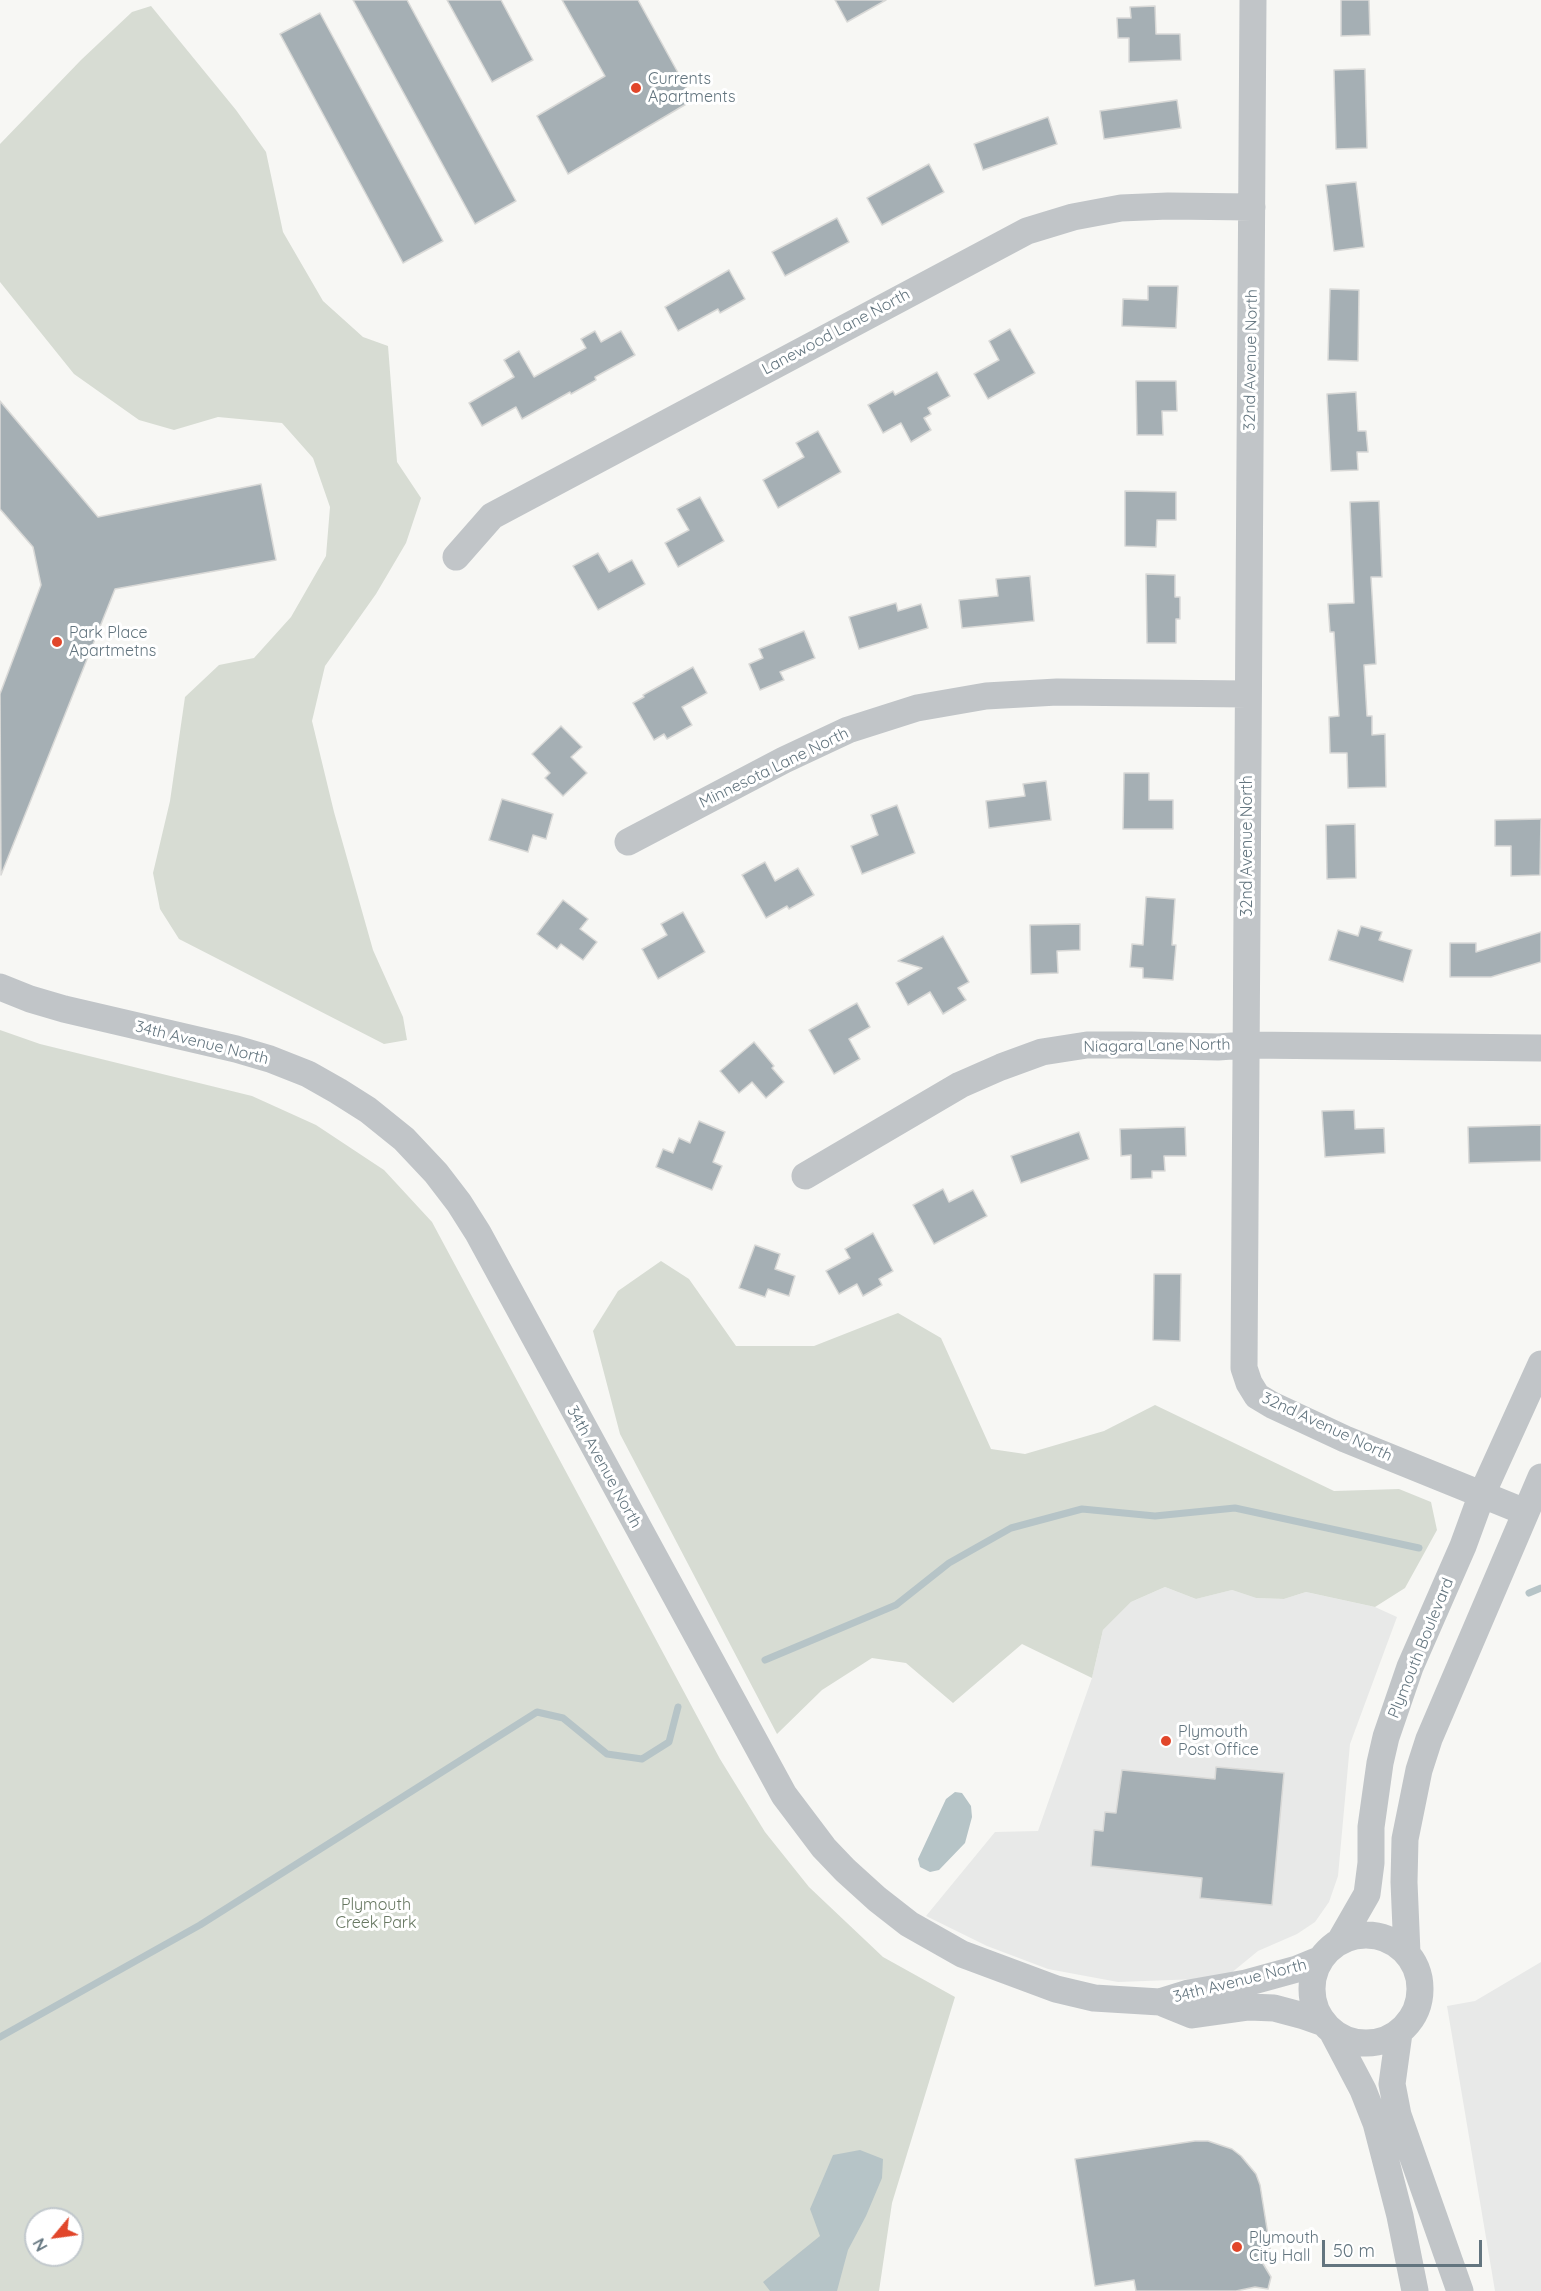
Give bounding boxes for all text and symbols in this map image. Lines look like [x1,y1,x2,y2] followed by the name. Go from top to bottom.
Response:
[648,69,735,107] place label: Currents Apartments
[629,81,643,95] marker: Currents Apartments
[759,285,913,379] street label: Lanewood Lane North
[1240,289,1262,431] street label: 32nd Avenue North
[69,623,156,661] place label: Park Place Apartmetns
[50,635,64,649] marker: Park Place Apartmetns
[696,723,852,813] street label: Minnesota Lane North
[1237,775,1257,917] street label: 32nd Avenue North
[133,1017,271,1069] street label: 34th Avenue North
[1083,1035,1231,1057] street label: Niagara Lane North
[1259,1388,1395,1466] street label: 32nd Avenue North
[562,1403,646,1531] street label: 34th Avenue North
[1384,1575,1458,1721] street label: Plymouth Boulevard
[1178,1722,1259,1760] place label: Plymouth Post Office
[1159,1734,1173,1748] marker: Plymouth Post Office
[335,1895,417,1933] park label: Plymouth Creek Park
[1171,1955,1309,2007] street label: 34th Avenue North
[24,2207,84,2267] north arrow
[1249,2228,1319,2266] place label: Plymouth City Hall
[1325,2228,1486,2266] scale bar
[28,2235,52,2255] text: N
[1333,2239,1375,2262] text: 50 m
[1230,2240,1244,2254] marker: Plymouth City Hall

